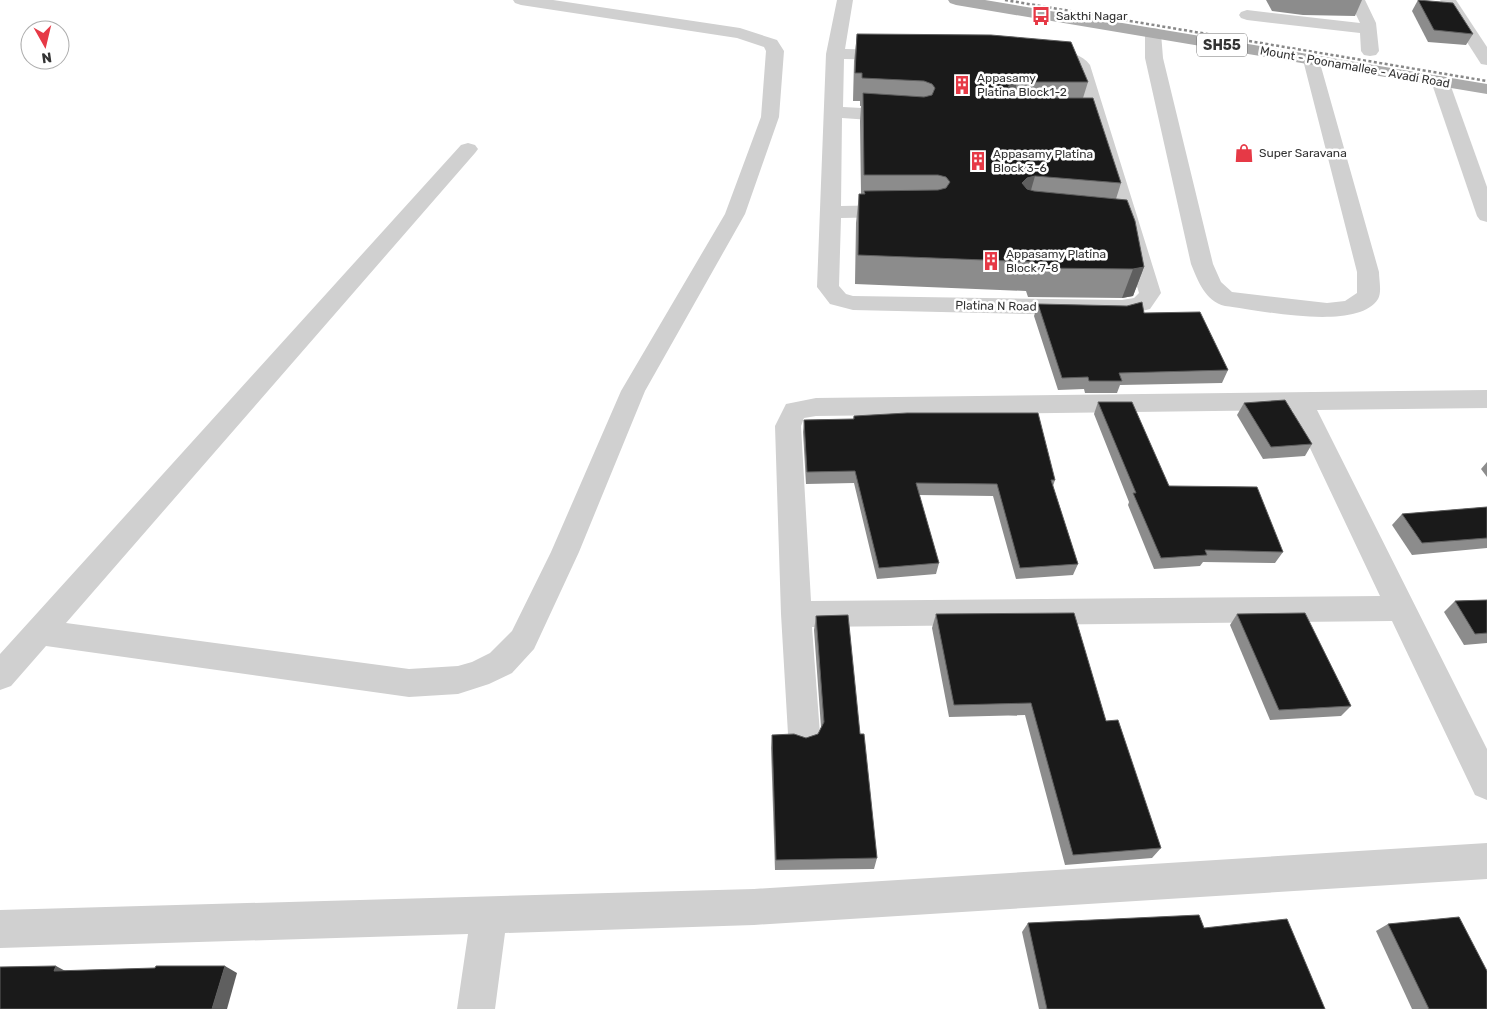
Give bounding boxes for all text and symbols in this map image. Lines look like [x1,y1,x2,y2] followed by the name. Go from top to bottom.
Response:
[1030,5,1052,27] bus stop icon: Sakthi Nagar
[1056,9,1128,23] place label: Sakthi Nagar
[20,20,70,70] north arrow
[1197,34,1247,56] road number: SH55
[1259,43,1451,91] street label: Mount - Poonamallee - Avadi Road
[41,48,53,66] text: N
[977,71,1067,99] place label: Appasamy Platina Block1-2
[951,74,973,96] building icon: Appasamy Platina Block1-2
[1233,142,1255,164] shop icon: Super Saravana
[1259,146,1347,160] place label: Super Saravana
[993,147,1093,175] place label: Appasamy Platina Block 3-6
[967,150,989,172] building icon: Appasamy Platina Block 3-6
[1006,247,1106,275] place label: Appasamy Platina Block 7-8
[980,250,1002,272] building icon: Appasamy Platina Block 7-8
[955,298,1037,314] street label: Platina N Road

